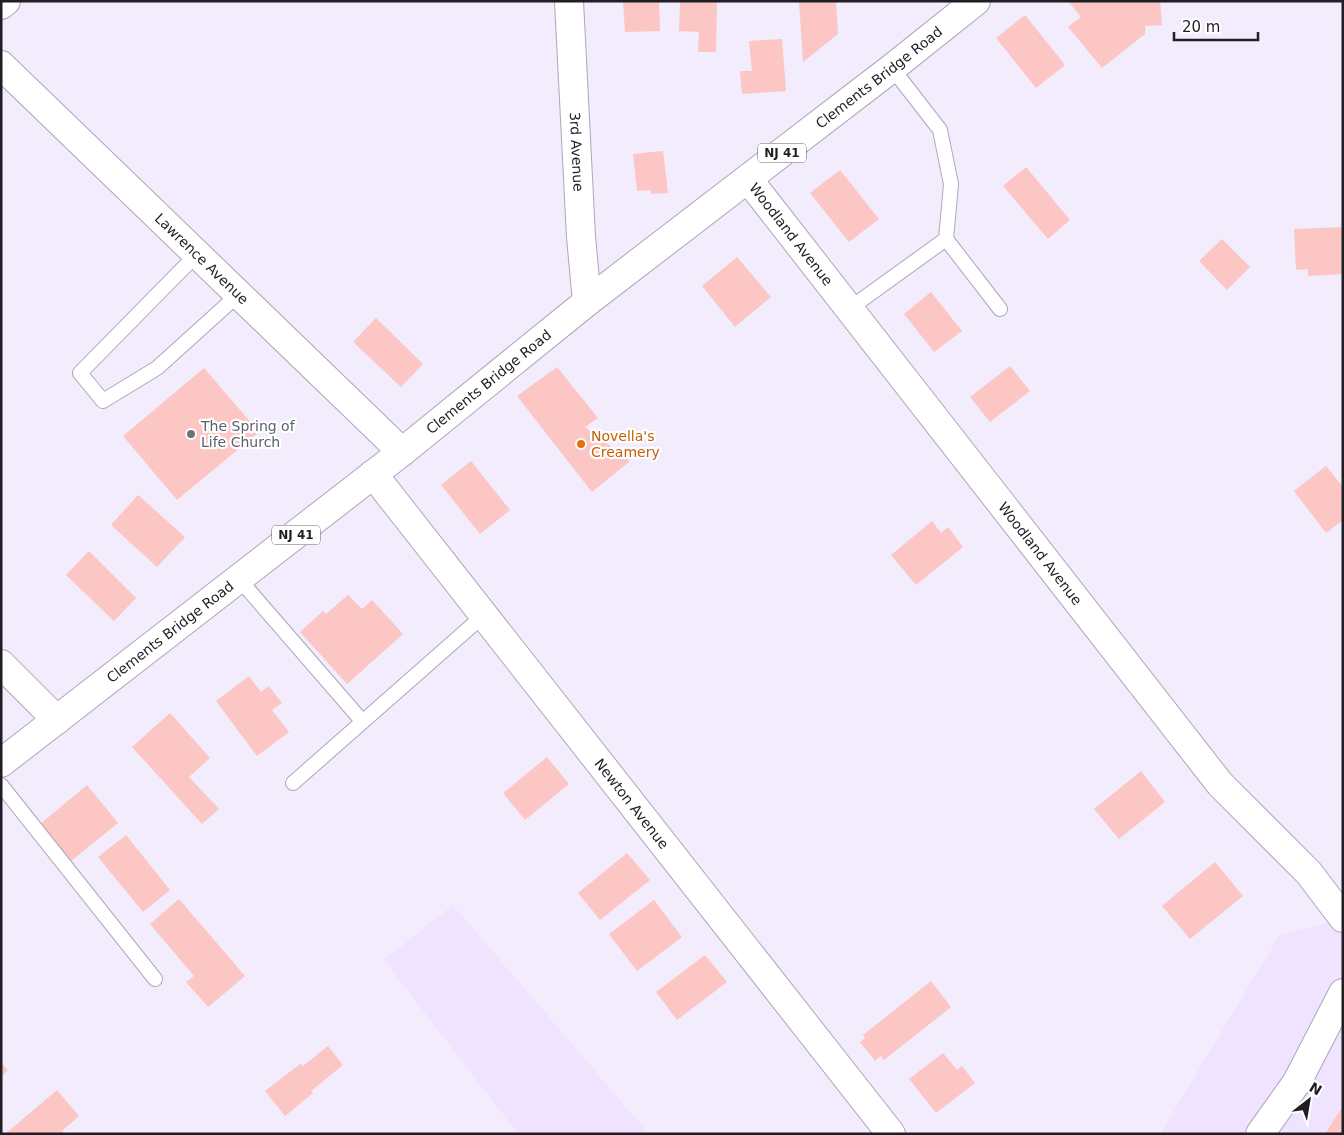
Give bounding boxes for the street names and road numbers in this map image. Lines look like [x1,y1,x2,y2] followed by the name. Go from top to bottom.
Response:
[813,23,945,132] street label: Clements Bridge Road
[567,112,587,192] street label: 3rd Avenue
[758,144,806,162] road number: NJ 41
[746,180,836,289] street label: Woodland Avenue
[152,210,252,307] street label: Lawrence Avenue
[423,326,554,437] street label: Clements Bridge Road
[995,499,1085,608] street label: Woodland Avenue
[272,526,320,544] road number: NJ 41
[104,578,237,686] street label: Clements Bridge Road
[591,755,672,852] street label: Newton Avenue

